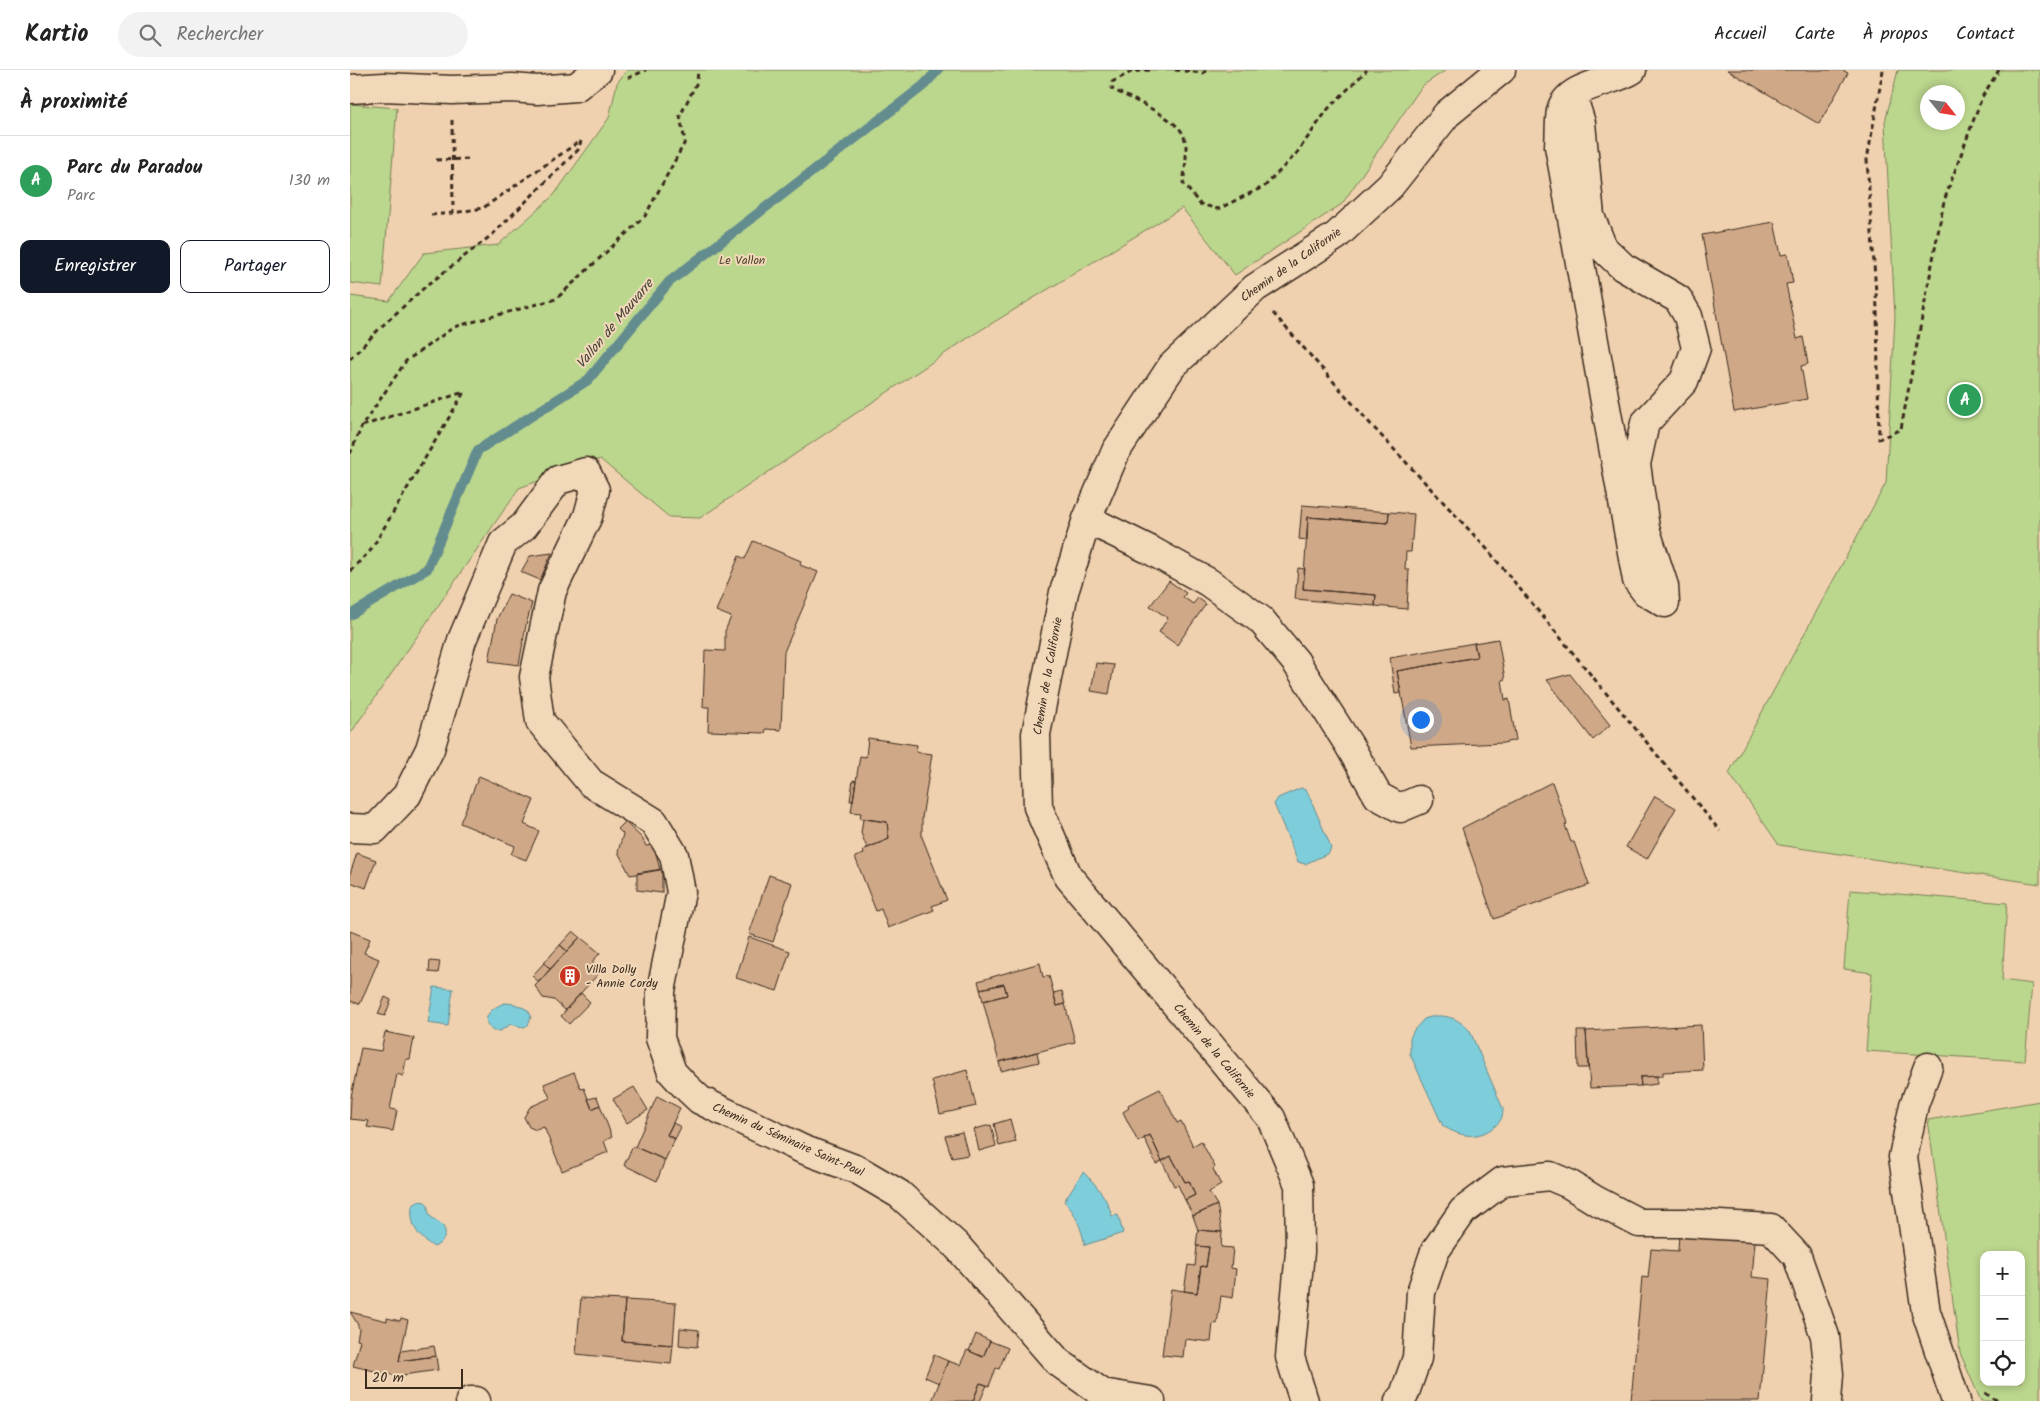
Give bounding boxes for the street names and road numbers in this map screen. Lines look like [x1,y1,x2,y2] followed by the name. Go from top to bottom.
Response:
[1237,223,1346,307] street label: Chemin de la Californie
[1028,615,1068,736] street label: Chemin de la Californie
[1168,999,1260,1103] street label: Chemin de la Californie
[709,1098,867,1182] street label: Chemin du Séminaire Saint-Paul

